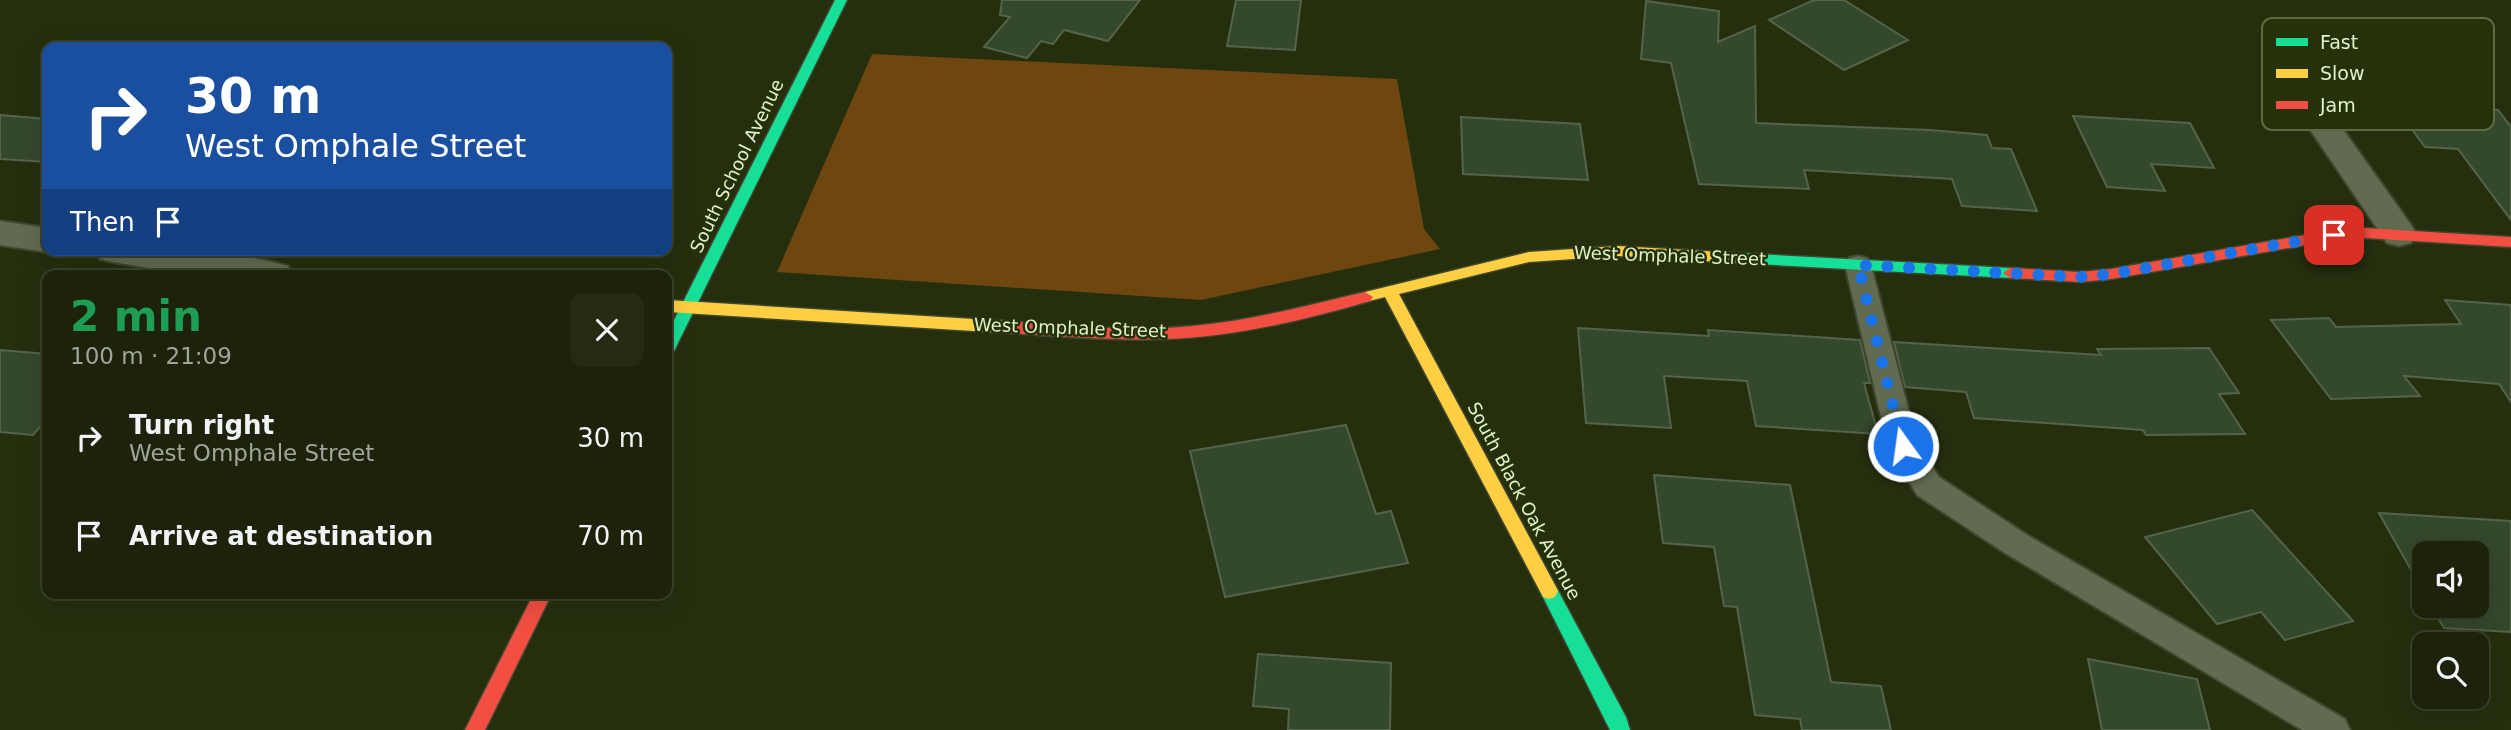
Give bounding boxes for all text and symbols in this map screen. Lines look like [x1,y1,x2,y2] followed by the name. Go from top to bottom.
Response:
[2262,18,2494,130] legend
[2320,31,2358,53] text: Fast
[2320,62,2365,84] text: Slow
[185,68,321,125] text: 30 m
[70,70,161,161] icon: right
[685,76,788,256] street label: South School Avenue
[2319,94,2356,116] text: Jam
[185,127,526,165] text: West Omphale Street
[149,203,187,241] icon: arrive
[2304,205,2364,265] pin
[70,207,135,237] text: Then
[2315,216,2353,254] icon: arrive
[1574,242,1766,269] street label: West Omphale Street
[70,292,202,341] text: 2 min
[570,293,644,367] button: close
[974,314,1166,341] street label: West Omphale Street
[70,343,232,369] text: 100 m · 21:09
[1463,398,1586,603] street label: South Black Oak Avenue
[1866,409,1940,483] position arrow
[129,410,274,440] text: Turn right
[70,419,108,457] icon: right
[577,423,644,453] text: 30 m
[129,440,374,466] text: West Omphale Street
[70,517,108,555] icon: arrive
[129,521,433,551] text: Arrive at destination
[577,521,644,551] text: 70 m
[2412,541,2489,709] map controls
[2412,541,2489,618] button: sound
[2412,632,2489,709] button: search

